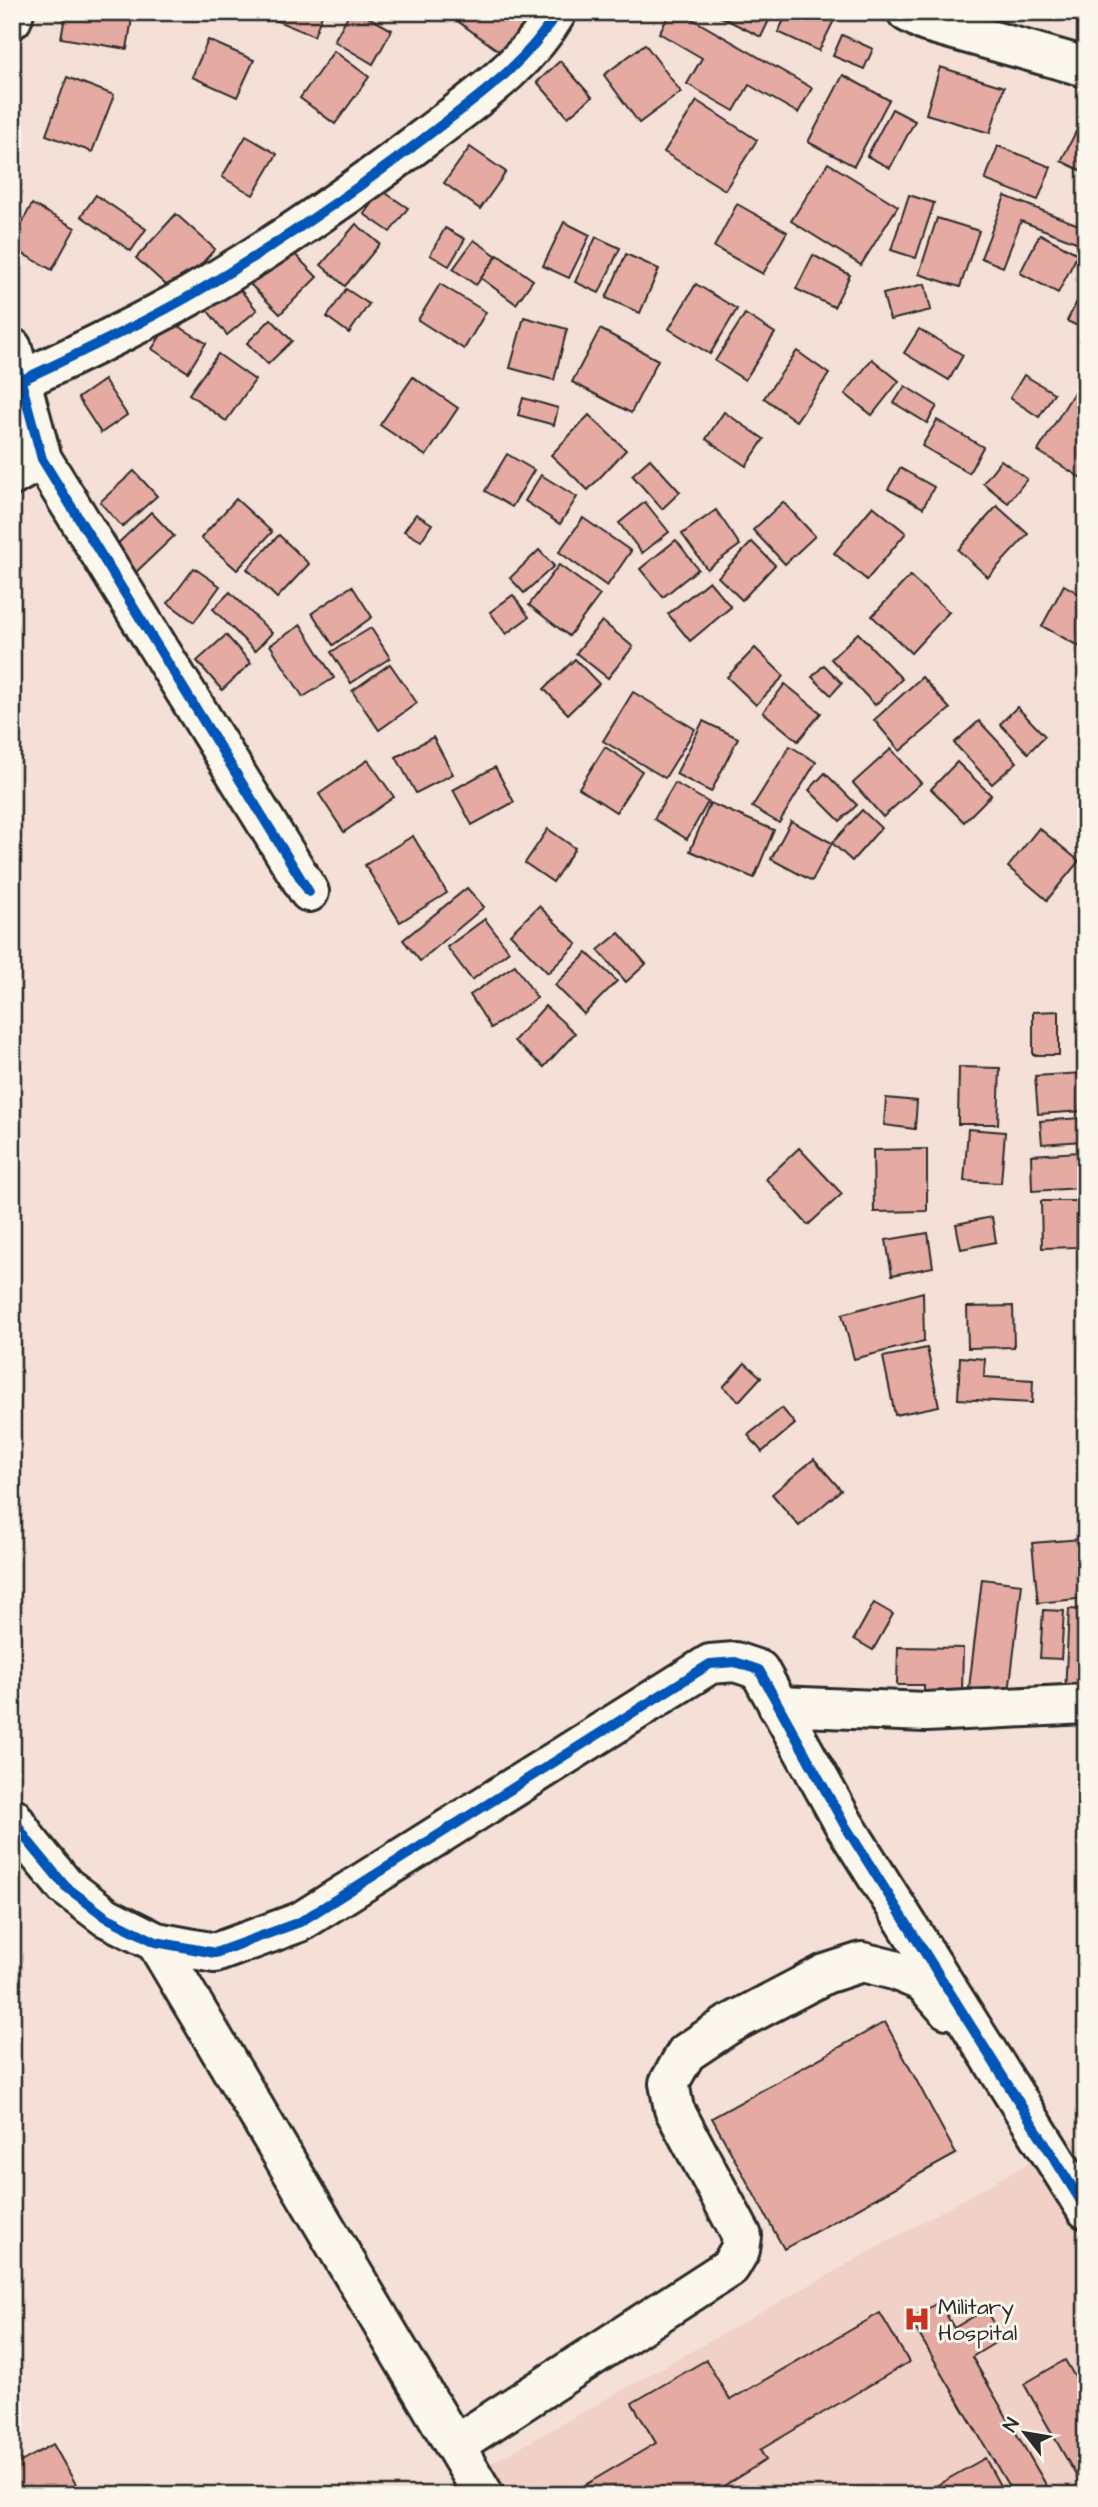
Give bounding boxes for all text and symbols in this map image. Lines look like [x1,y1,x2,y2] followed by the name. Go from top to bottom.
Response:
[938,2291,1017,2349] place label: Military Hospital
[902,2304,932,2334] hospital icon: Military Hospital
[990,2398,1060,2468] north arrow
[997,2413,1026,2437] text: N

